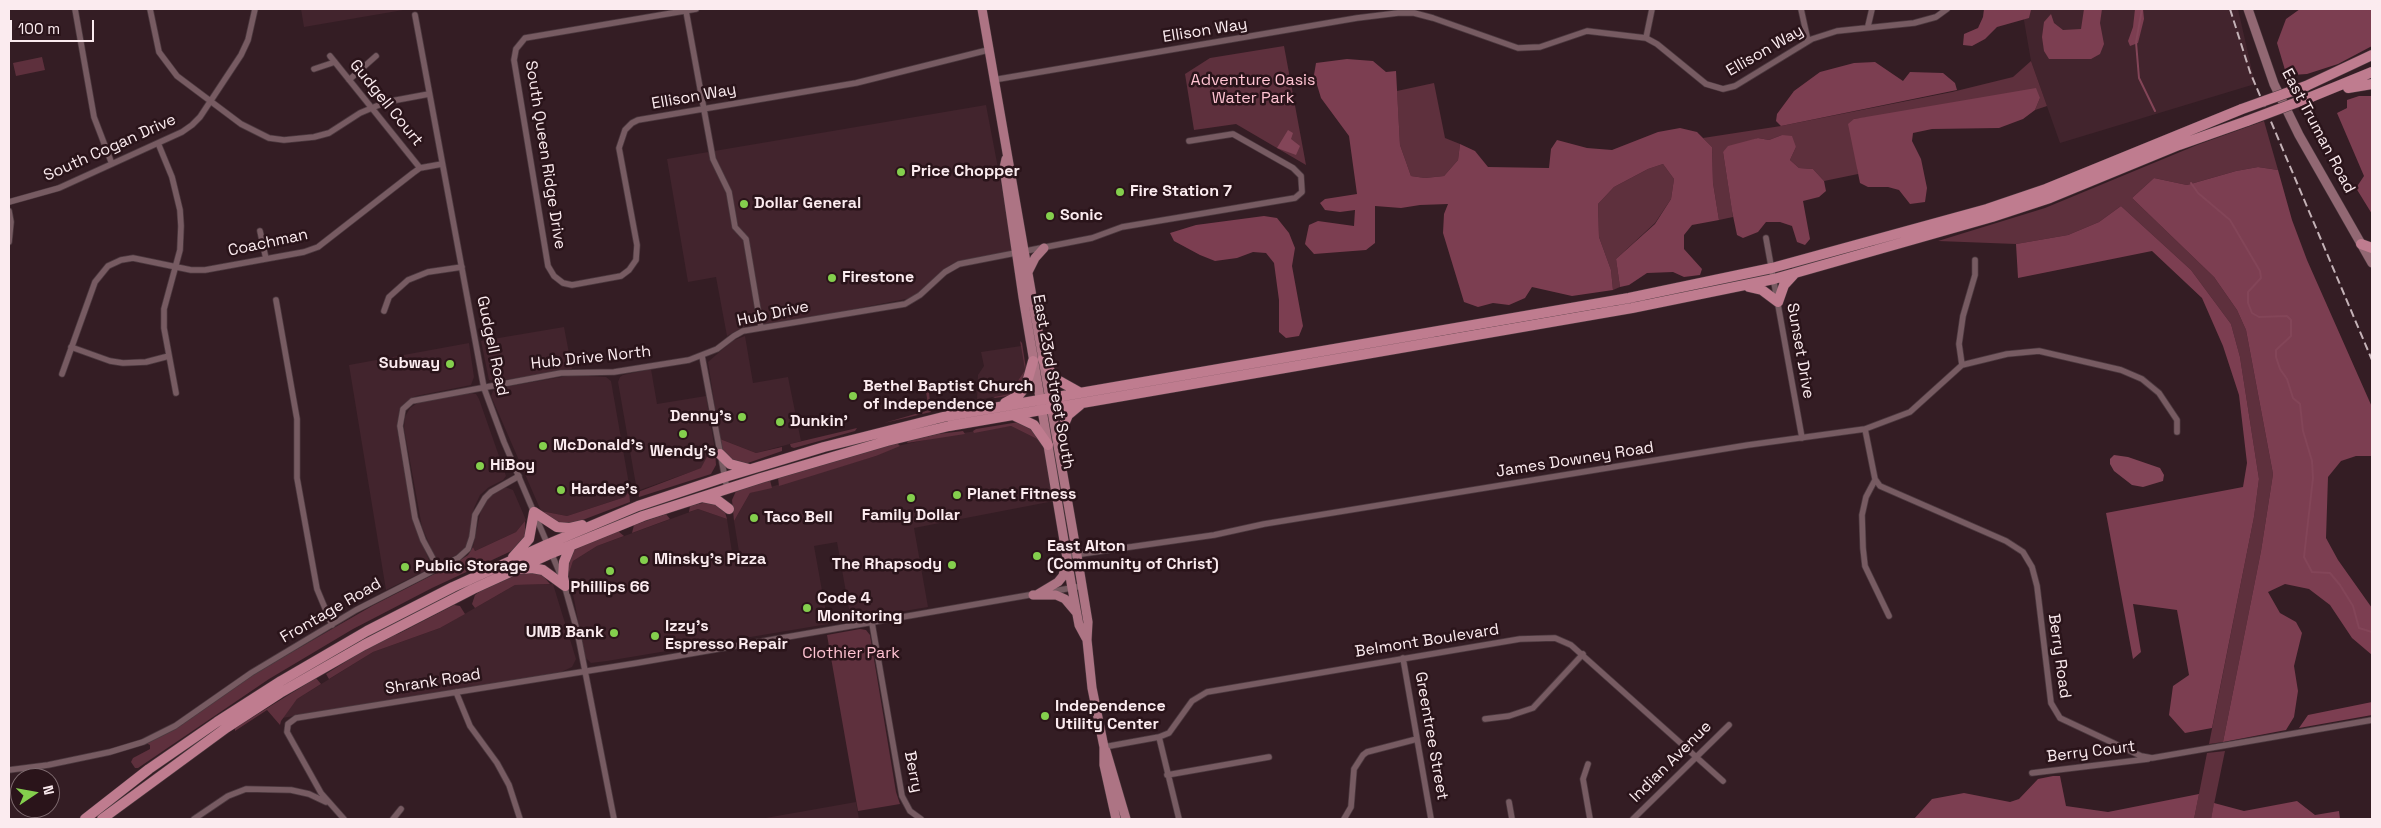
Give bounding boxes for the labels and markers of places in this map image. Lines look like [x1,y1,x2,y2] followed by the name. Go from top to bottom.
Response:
[911,162,1020,182] place label: Price Chopper
[895,166,907,178] marker: Price Chopper
[1130,182,1232,202] place label: Fire Station 7
[1114,186,1126,198] marker: Fire Station 7
[754,194,861,214] place label: Dollar General
[738,198,750,210] marker: Dollar General
[1060,206,1103,226] place label: Sonic
[1044,210,1056,222] marker: Sonic
[842,268,914,288] place label: Firestone
[826,272,838,284] marker: Firestone
[379,354,440,374] place label: Subway
[444,358,456,370] marker: Subway
[863,377,1033,415] place label: Bethel Baptist Church of Independence
[847,390,859,402] marker: Bethel Baptist Church of Independence
[670,407,732,427] place label: Denny's
[736,411,748,423] marker: Denny's
[790,412,848,432] place label: Dunkin'
[774,416,786,428] marker: Dunkin'
[677,428,689,440] marker: Wendy's
[553,436,643,456] place label: McDonald's
[537,440,549,452] marker: McDonald's
[650,442,716,462] place label: Wendy's
[490,456,535,476] place label: HiBoy
[474,460,486,472] marker: HiBoy
[571,480,638,500] place label: Hardee's
[555,484,567,496] marker: Hardee's
[967,485,1076,505] place label: Planet Fitness
[951,489,963,501] marker: Planet Fitness
[905,492,917,504] marker: Family Dollar
[862,506,960,526] place label: Family Dollar
[764,508,833,528] place label: Taco Bell
[748,512,760,524] marker: Taco Bell
[1047,537,1219,575] place label: East Alton (Community of Christ)
[654,550,766,570] place label: Minsky's Pizza
[1031,550,1043,562] marker: East Alton (Community of Christ)
[638,554,650,566] marker: Minsky's Pizza
[832,555,942,575] place label: The Rhapsody
[415,557,528,577] place label: Public Storage
[946,559,958,571] marker: The Rhapsody
[399,561,411,573] marker: Public Storage
[604,565,616,577] marker: Phillips 66
[571,578,649,598] place label: Phillips 66
[817,589,902,627] place label: Code 4 Monitoring
[801,602,813,614] marker: Code 4 Monitoring
[665,617,788,655] place label: Izzy's Espresso Repair
[526,623,604,643] place label: UMB Bank
[608,627,620,639] marker: UMB Bank
[649,630,661,642] marker: Izzy's Espresso Repair
[1055,697,1166,735] place label: Independence Utility Center
[1039,710,1051,722] marker: Independence Utility Center

